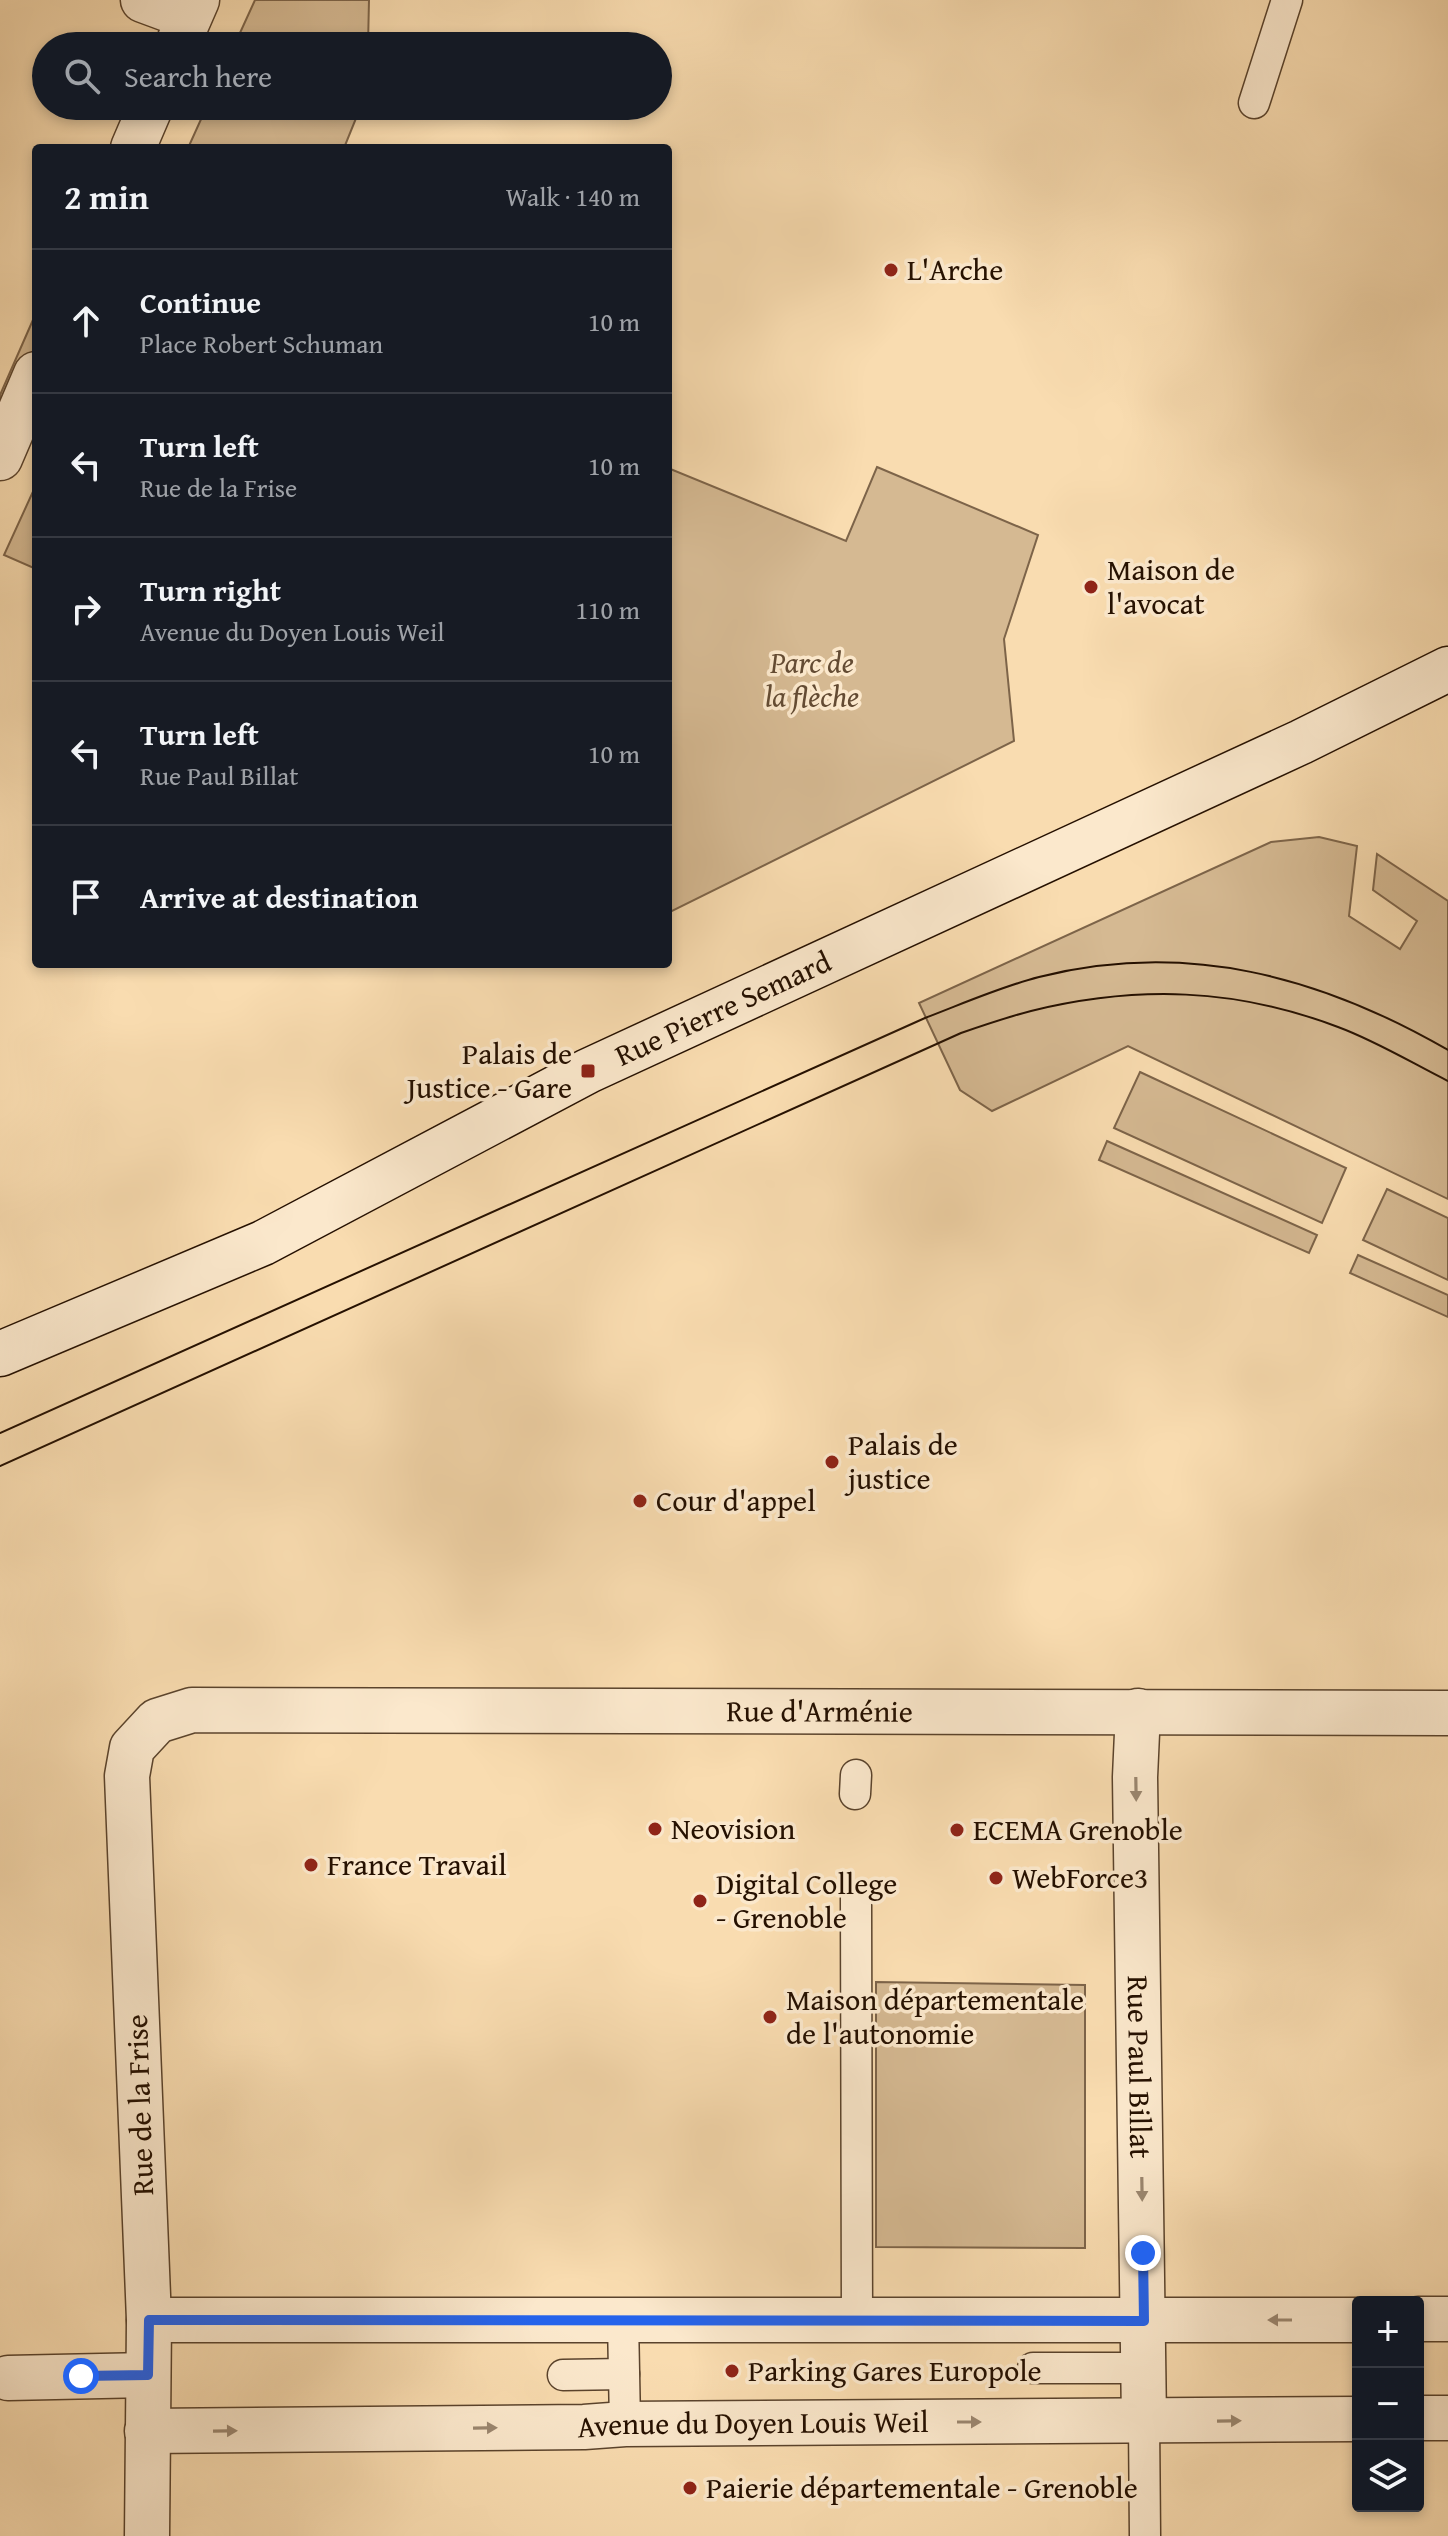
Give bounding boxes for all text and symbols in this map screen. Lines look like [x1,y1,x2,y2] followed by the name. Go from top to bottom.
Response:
[32,32,672,120] search box
[60,54,104,98] icon: search
[124,54,272,98] text: Search here
[64,172,149,221] text: 2 min
[506,177,640,216] text: Walk · 140 m
[907,247,1003,291] place label: L'Arche
[882,261,900,279] marker: L'Arche
[140,280,261,324] text: Continue
[64,299,108,343] icon: ahead
[588,302,640,341] text: 10 m
[140,324,383,363] text: Place Robert Schuman
[140,424,259,468] text: Turn left
[64,443,108,487] icon: left
[588,446,640,485] text: 10 m
[140,468,297,507] text: Rue de la Frise
[1107,547,1235,625] place label: Maison de l'avocat
[140,568,281,612] text: Turn right
[1082,578,1100,596] marker: Maison de l'avocat
[64,587,108,631] icon: right
[575,590,640,629] text: 110 m
[140,612,445,651] text: Avenue du Doyen Louis Weil
[765,640,859,718] park label: Parc de la flèche
[140,712,259,756] text: Turn left
[64,731,108,775] icon: left
[588,734,640,773] text: 10 m
[140,756,298,795] text: Rue Paul Billat
[64,875,108,919] icon: arrive
[140,875,418,919] text: Arrive at destination
[608,939,838,1077] street label: Rue Pierre Semard
[403,1031,572,1109] place label: Palais de Justice - Gare
[579,1062,597,1080] marker: Palais de Justice - Gare
[844,1422,958,1500] place label: Palais de justice
[823,1453,841,1471] marker: Palais de justice
[656,1478,816,1522] place label: Cour d'appel
[631,1492,649,1510] marker: Cour d'appel
[726,1688,913,1733] street label: Rue d'Arménie
[1129,1777,1142,1802] one-way arrow
[671,1806,795,1850] place label: Neovision
[973,1807,1183,1851] place label: ECEMA Grenoble
[646,1820,664,1838] marker: Neovision
[948,1821,966,1839] marker: ECEMA Grenoble
[327,1842,507,1886] place label: France Travail
[1012,1855,1148,1899] place label: WebForce3
[302,1856,320,1874] marker: France Travail
[716,1861,897,1939] place label: Digital College - Grenoble
[987,1869,1005,1887] marker: WebForce3
[691,1892,709,1910] marker: Digital College - Grenoble
[1117,1975,1163,2159] street label: Rue Paul Billat
[786,1977,1084,2055] place label: Maison départementale de l'autonomie
[761,2008,779,2026] marker: Maison départementale de l'autonomie
[114,2014,164,2196] street label: Rue de la Frise
[1136,2177,1148,2202] one-way arrow
[1125,2235,1161,2271] route end
[1352,2296,1424,2512] map controls
[1352,2296,1424,2368] button: +
[1267,2314,1292,2326] one-way arrow
[748,2348,1042,2392] place label: Parking Gares Europole
[63,2358,99,2394] route start
[723,2362,741,2380] marker: Parking Gares Europole
[1352,2368,1424,2440] button: −
[576,2399,929,2448] street label: Avenue du Doyen Louis Weil
[1217,2414,1242,2427] one-way arrow
[957,2416,982,2428] one-way arrow
[473,2422,498,2434] one-way arrow
[213,2424,238,2437] one-way arrow
[1352,2440,1424,2512] button: layers
[706,2465,1138,2509] place label: Paierie départementale - Grenoble
[681,2479,699,2497] marker: Paierie départementale - Grenoble

